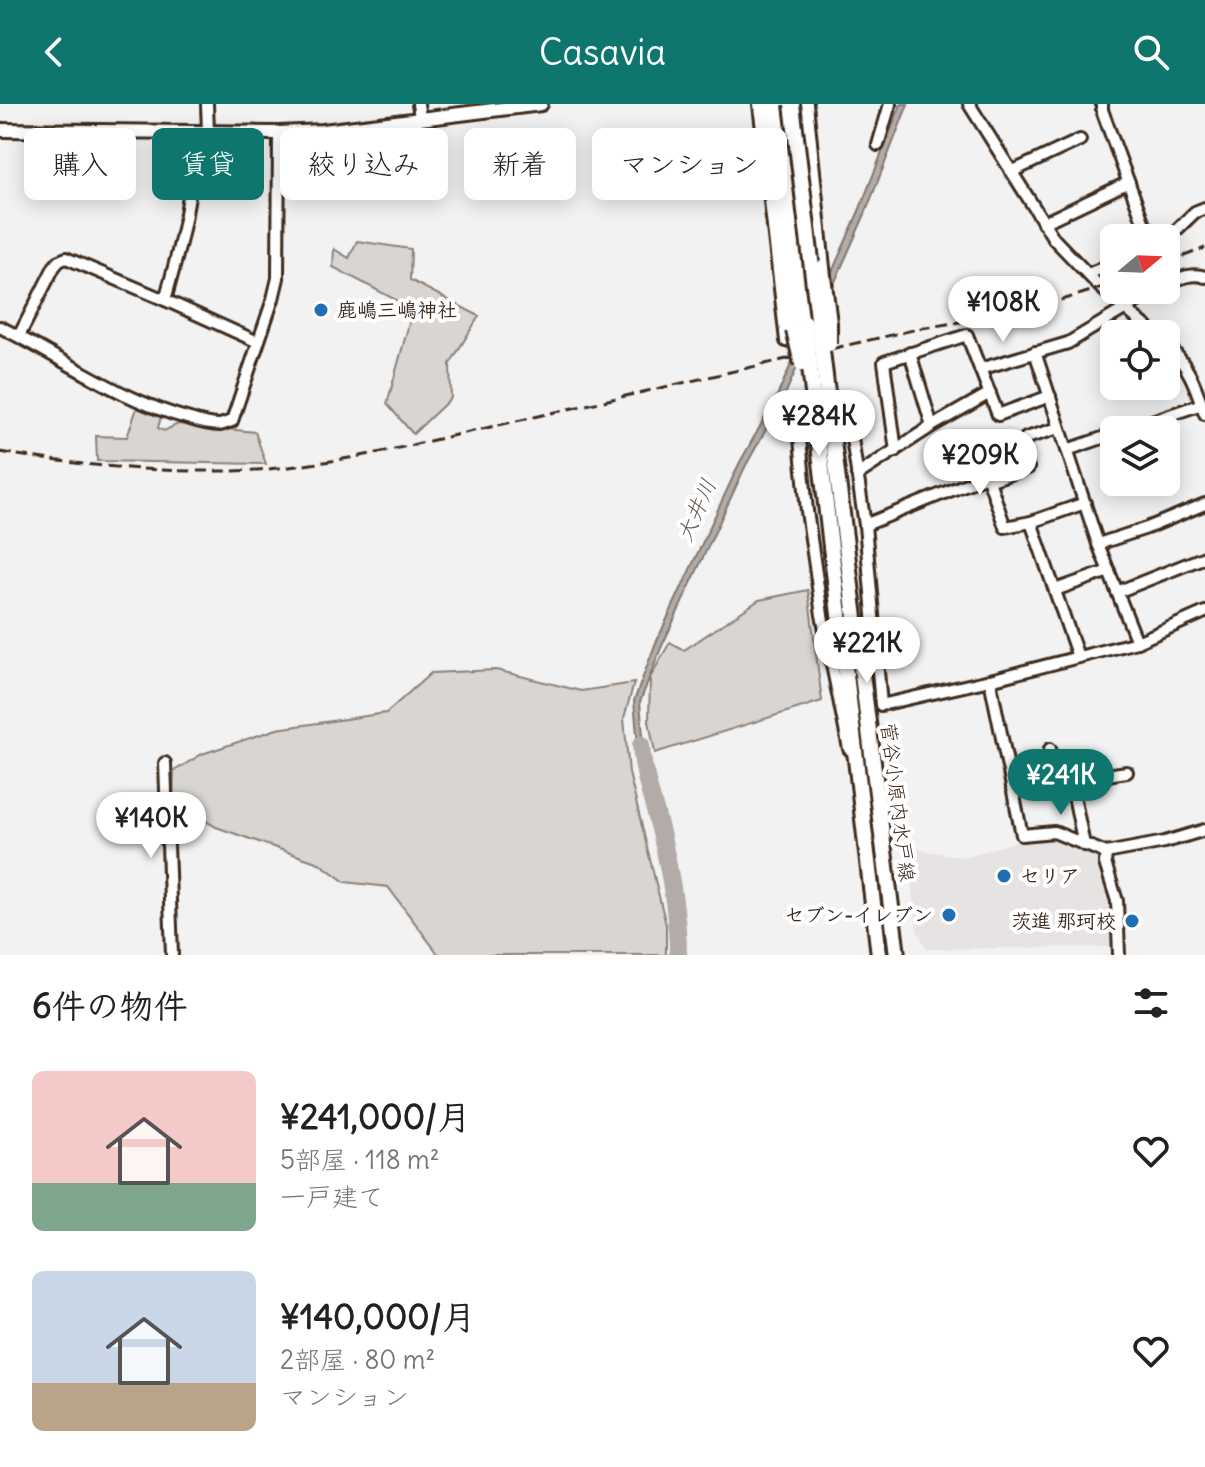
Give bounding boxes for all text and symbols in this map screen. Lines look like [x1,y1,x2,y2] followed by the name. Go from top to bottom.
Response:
[32,30,76,74] icon: back
[539,30,666,75] text: Casavia
[1129,30,1173,74] icon: search
[24,128,136,200] chip: 購入
[152,128,264,200] chip: 賃貸
[280,128,448,200] chip: 絞り込み
[464,128,576,200] chip: 新着
[592,128,787,200] chip: マンション
[1100,224,1180,304] north arrow
[1100,224,1180,496] map controls
[947,276,1059,344] pin: ¥108K
[966,285,1040,318] text: ¥108K
[337,297,457,322] place label: 鹿嶋三嶋神社
[312,301,330,319] marker: 鹿嶋三嶋神社
[1100,320,1180,400] button: locate
[763,390,875,458] pin: ¥284K
[781,399,857,432] text: ¥284K
[1100,416,1180,496] button: layers
[924,429,1036,497] pin: ¥209K
[941,438,1019,471] text: ¥209K
[670,474,722,546] water label: 大井川
[811,617,923,685] pin: ¥221K
[832,626,902,659] text: ¥221K
[876,721,921,883] street label: 菅谷小原内水戸線
[1005,749,1117,817] pin: ¥241K
[1026,758,1096,791] text: ¥241K
[95,792,207,860] pin: ¥140K
[114,801,188,834] text: ¥140K
[1020,863,1080,888] place label: セリア
[995,867,1013,885] marker: セリア
[784,902,933,927] place label: セブン-イレブン
[940,906,958,924] marker: セブン-イレブン
[1011,908,1116,933] place label: 茨進 那珂校
[1123,912,1141,930] marker: 茨進 那珂校
[1129,981,1173,1025] icon: filters
[32,984,188,1027] text: 6件の物件
[280,1095,471,1138] text: ¥241,000/月
[96,1103,192,1199] icon: home
[1129,1129,1173,1173] icon: heart
[280,1143,439,1176] text: 5部屋 · 118 m²
[280,1180,384,1213] text: 一戸建て
[280,1295,476,1338] text: ¥140,000/月
[96,1303,192,1399] icon: home
[1129,1329,1173,1373] icon: heart
[280,1343,435,1376] text: 2部屋 · 80 m²
[280,1380,409,1413] text: マンション

